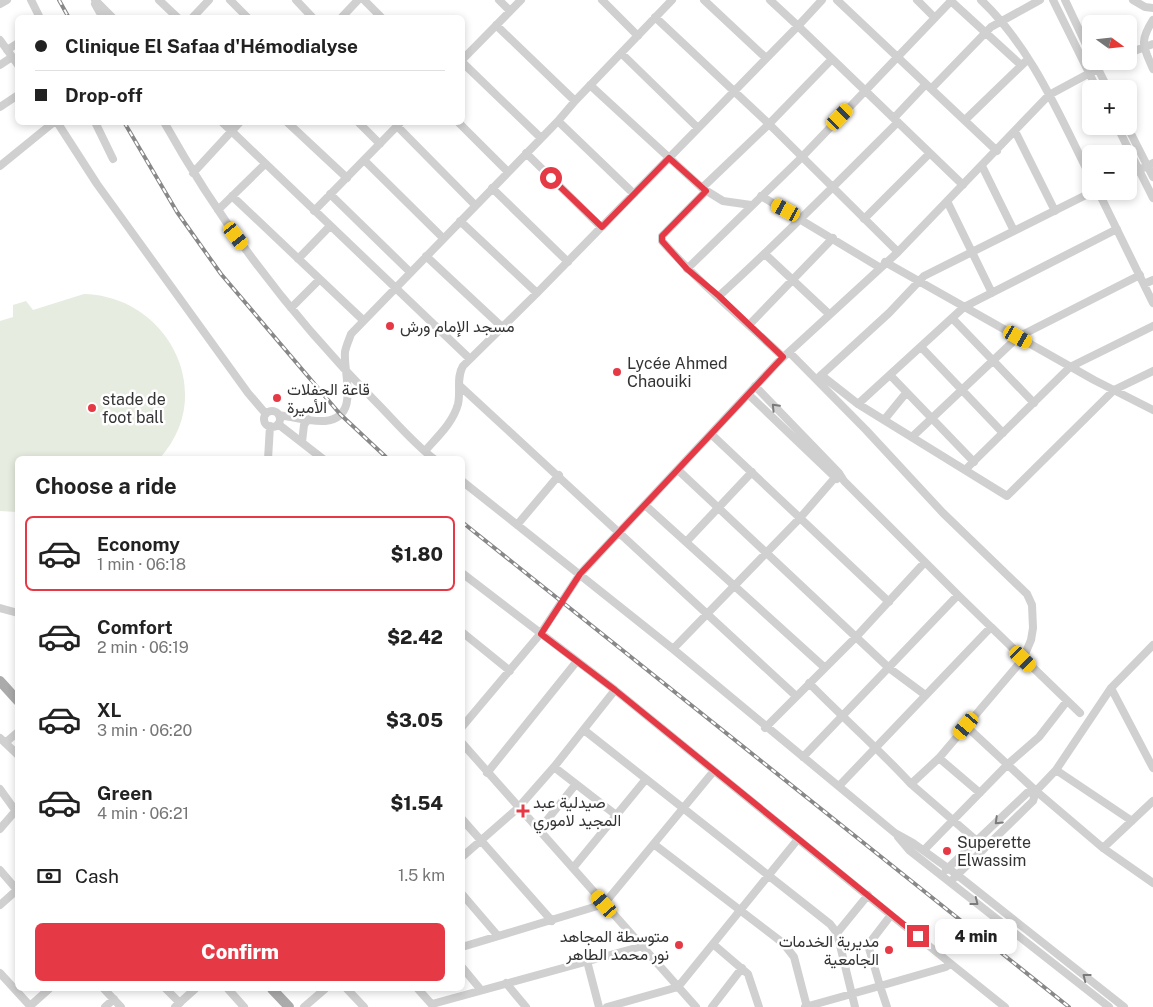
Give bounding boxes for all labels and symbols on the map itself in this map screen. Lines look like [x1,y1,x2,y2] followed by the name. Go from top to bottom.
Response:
[1082,15,1138,70] north arrow
[824,101,855,133] car
[540,167,562,189] route start
[769,196,802,224] car
[220,220,251,252] car
[400,317,515,337] place label: مسجد الإمام ورش
[384,320,396,332] marker: مسجد الإمام ورش
[1001,323,1034,351] car
[627,354,728,391] place label: Lycée Ahmed Chaouiki
[611,366,623,378] marker: Lycée Ahmed Chaouiki
[287,380,370,418] place label: قاعة الحفلات الأميرة
[102,390,166,427] place label: stade de foot ball
[271,392,283,404] marker: قاعة الحفلات الأميرة
[86,402,98,414] marker: stade de foot ball
[772,404,781,413] one-way arrow
[1006,643,1039,675] car
[950,710,981,742] car
[533,793,621,834] place label: صيدلية عبد المجيد لاموري
[517,805,529,817] marker: صيدلية عبد المجيد لاموري
[995,815,1004,824] one-way arrow
[957,833,1031,870] place label: Superette Elwassim
[941,845,953,857] marker: Superette Elwassim
[588,888,619,920] car
[969,896,978,904] one-way arrow
[936,918,1018,954] callout: 4 min
[907,925,929,947] route end
[560,927,669,965] place label: متوسطة المجاهد نور محمد الطاهر
[779,932,879,969] place label: مديرية الخدمات الجامعية
[673,939,685,951] marker: متوسطة المجاهد نور محمد الطاهر
[883,944,895,956] marker: مديرية الخدمات الجامعية
[1082,973,1091,982] one-way arrow

